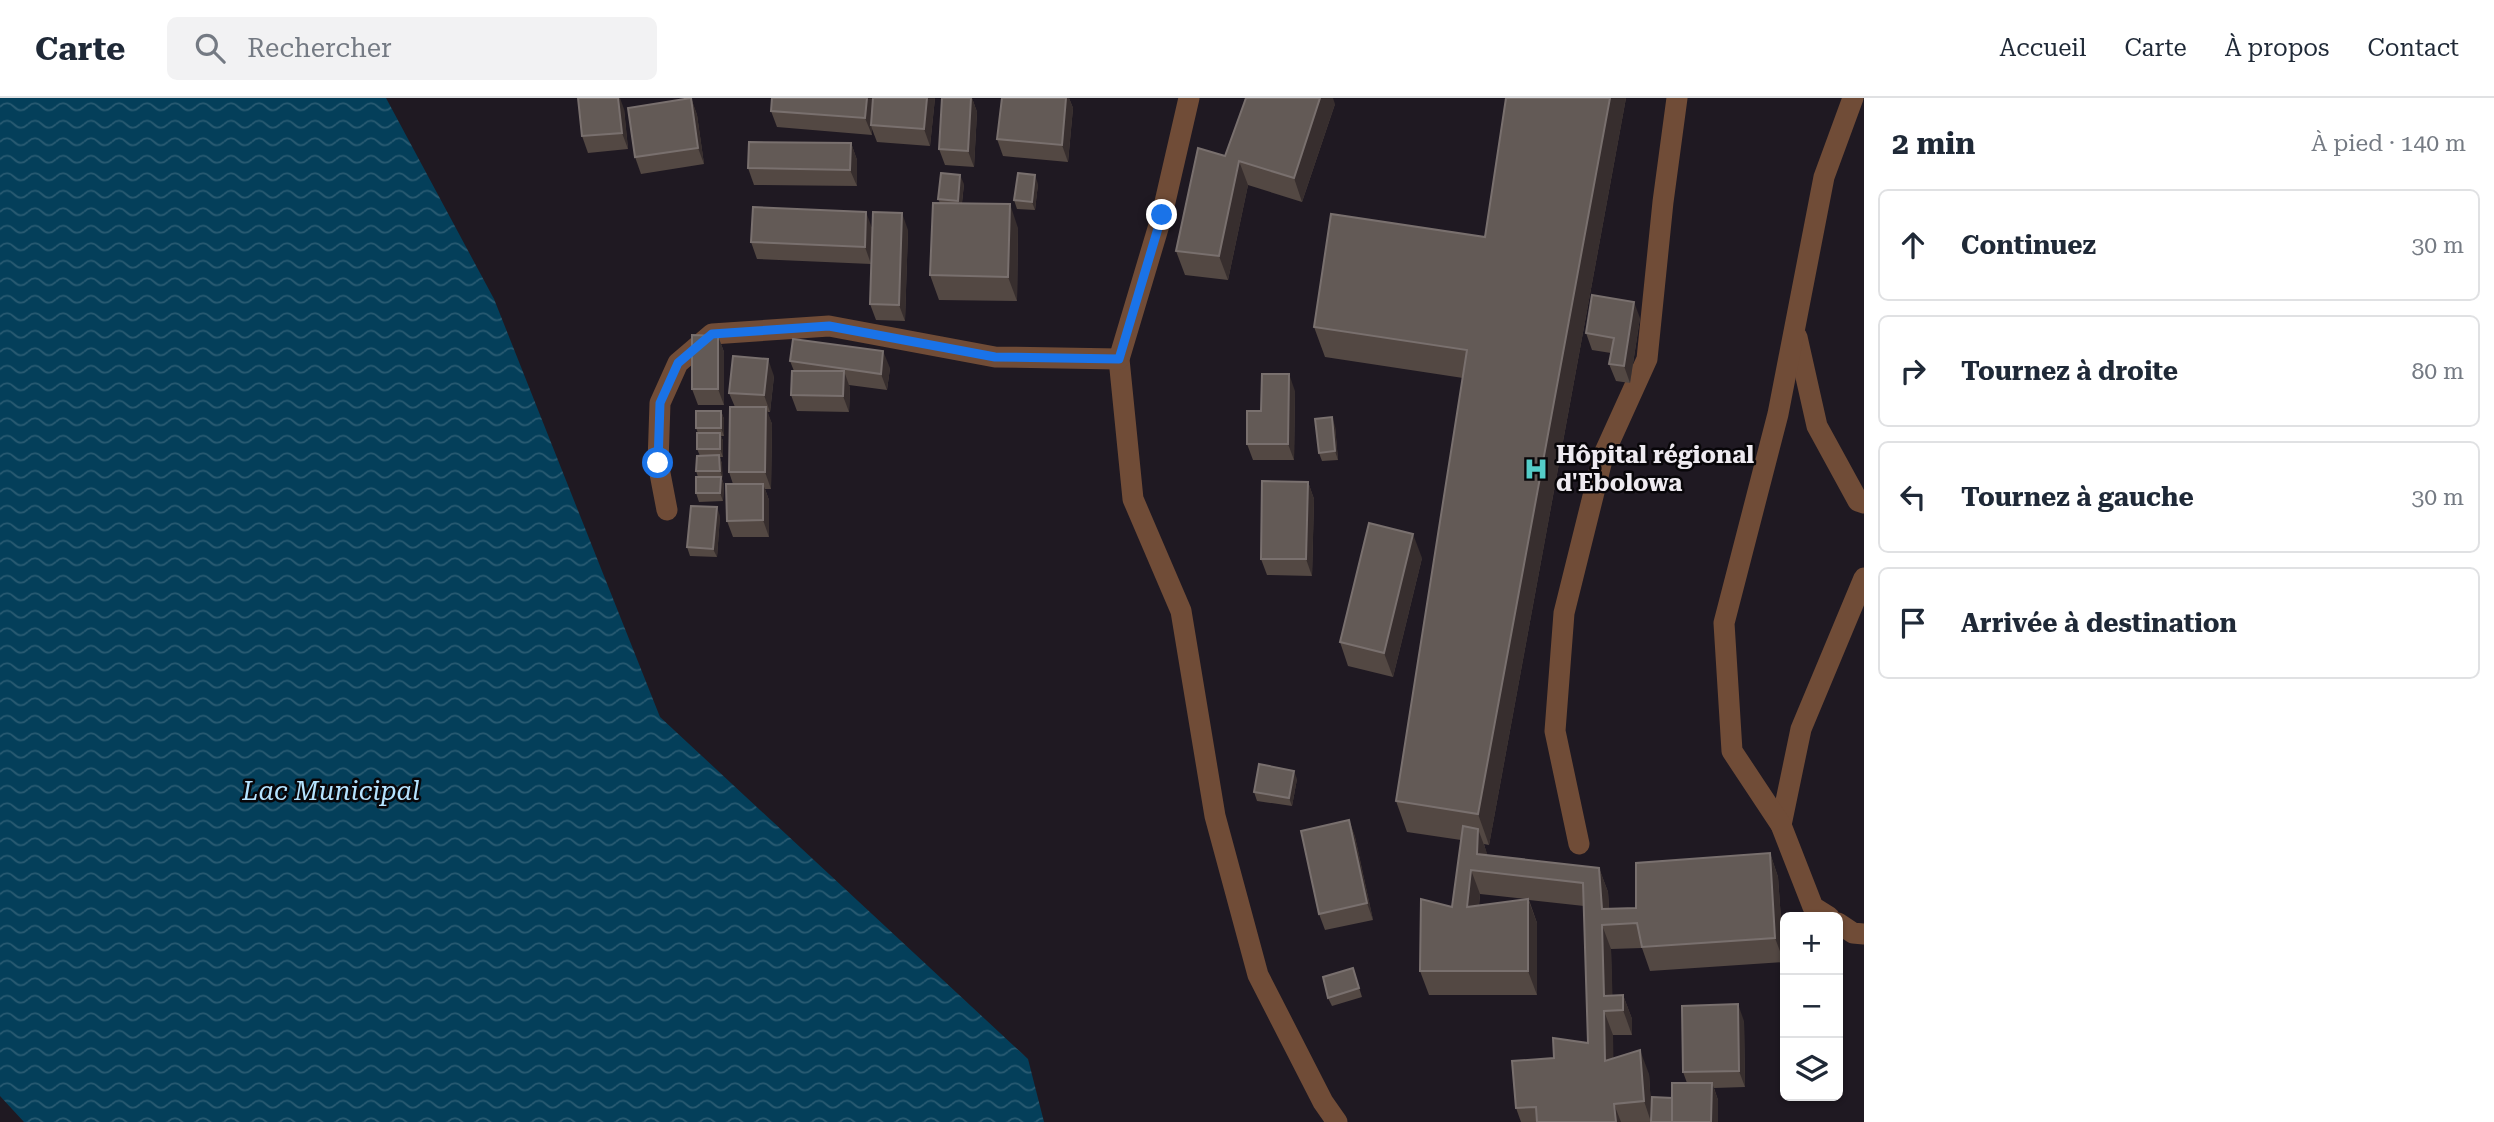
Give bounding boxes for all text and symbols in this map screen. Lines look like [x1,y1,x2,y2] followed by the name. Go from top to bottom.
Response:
[167,17,657,80] search box
[35,29,125,68] text: Carte
[191,29,229,67] icon: search
[247,33,392,63] text: Rechercher
[2000,34,2086,62] text: Accueil
[2124,34,2187,62] text: Carte
[2225,34,2329,62] text: À propos
[2367,34,2459,62] text: Contact
[1892,126,1975,161] text: 2 min
[2311,130,2466,157] text: À pied · 140 m
[1146,199,1177,230] route end
[1894,226,1932,264] icon: ahead
[1961,230,2096,260] text: Continuez
[2411,232,2464,259] text: 30 m
[1894,352,1932,390] icon: right
[1961,356,2178,386] text: Tournez à droite
[2411,358,2464,385] text: 80 m
[1556,441,1754,497] place label: Hôpital régional d'Ebolowa
[642,447,673,478] route start
[1522,455,1550,483] hospital icon: Hôpital régional d'Ebolowa
[1894,478,1932,516] icon: left
[1961,482,2194,512] text: Tournez à gauche
[2411,484,2464,511] text: 30 m
[1894,604,1932,642] icon: arrive
[1961,608,2237,638] text: Arrivée à destination
[241,776,420,806] water label: Lac Municipal
[1780,912,1843,1101] map controls
[1780,912,1843,975] button: +
[1780,975,1843,1038] button: −
[1780,1038,1843,1101] button: layers

